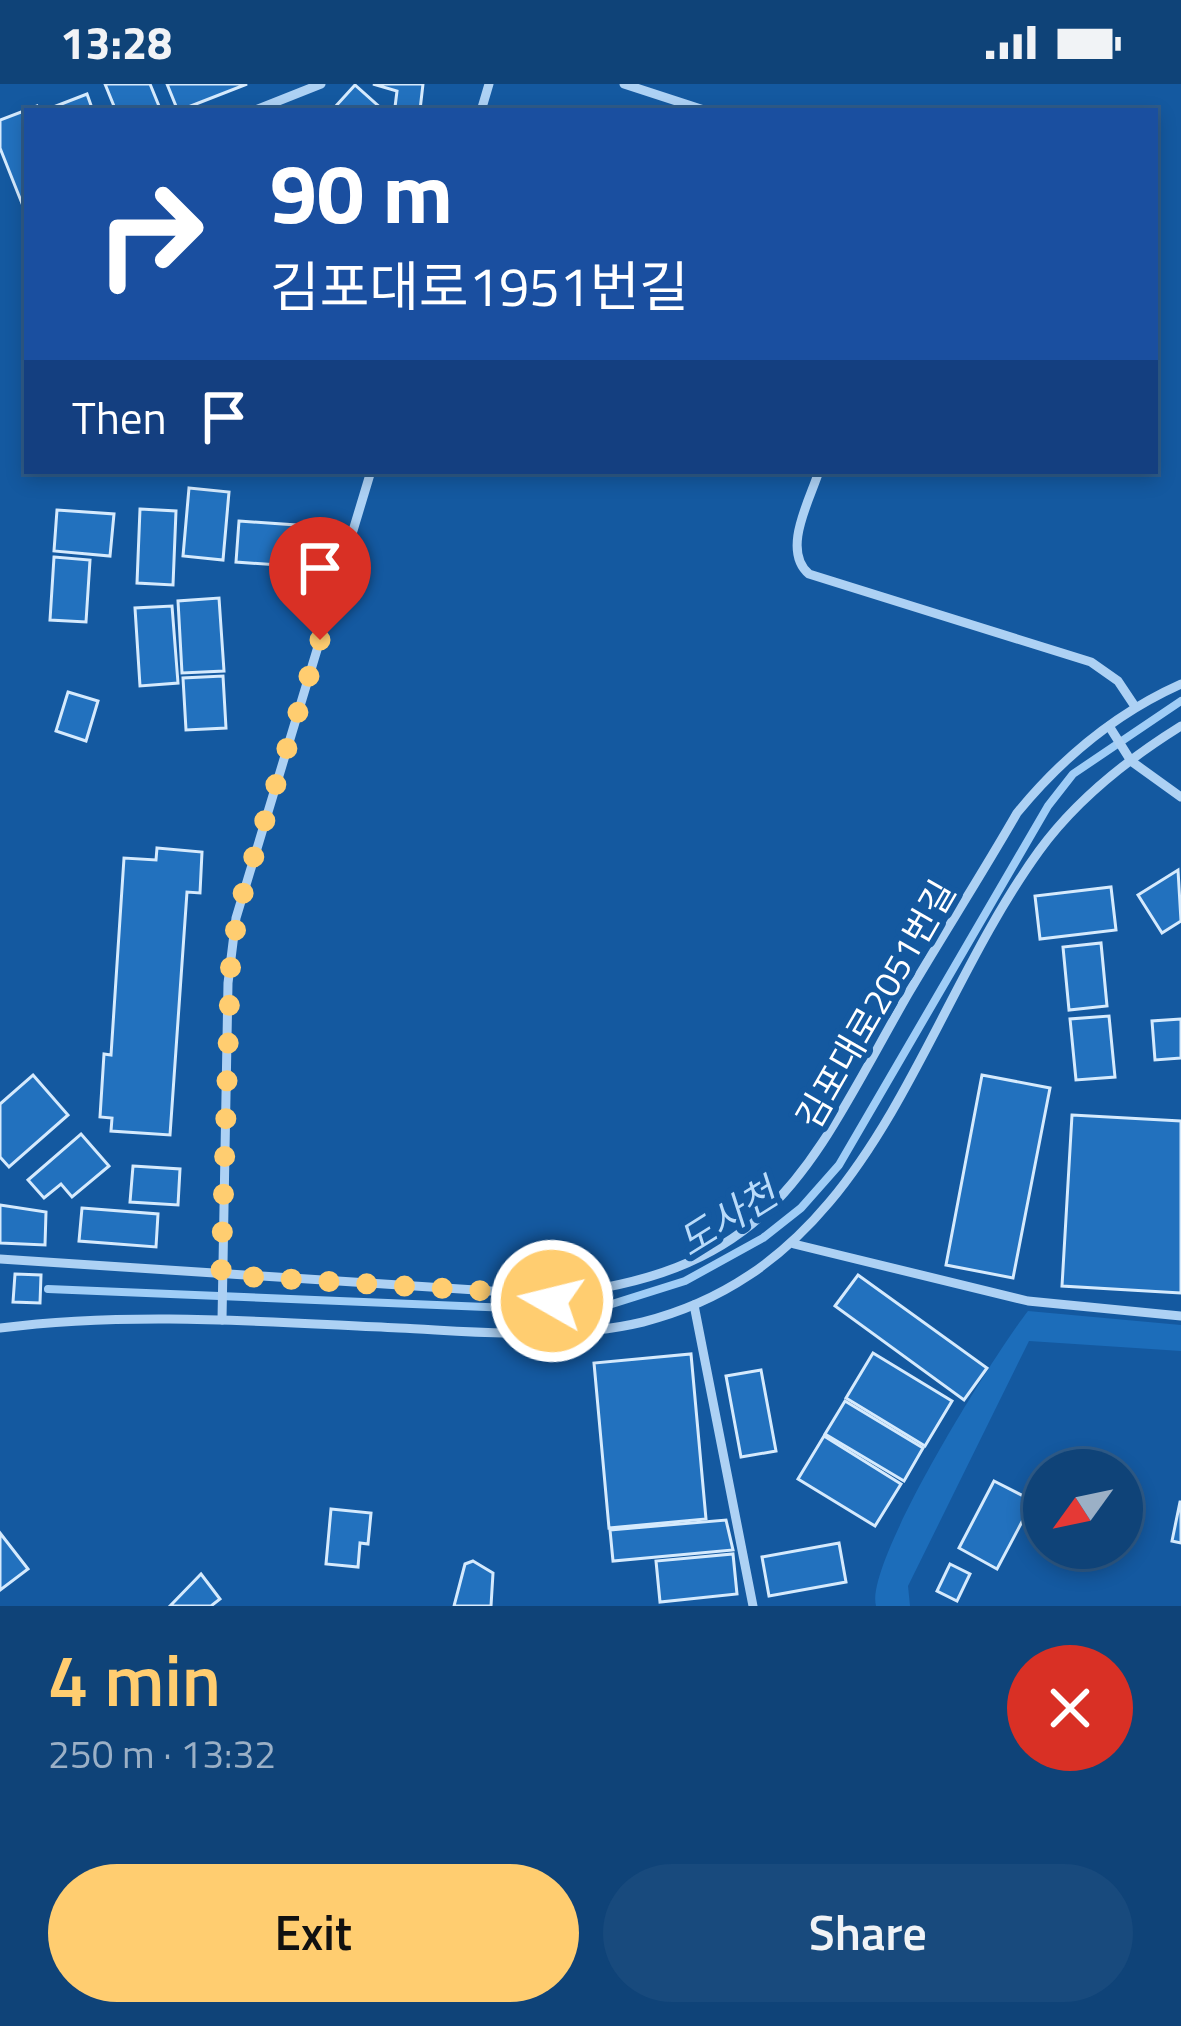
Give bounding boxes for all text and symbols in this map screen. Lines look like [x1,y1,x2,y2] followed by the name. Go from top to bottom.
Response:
[60,8,172,76] text: 13:28
[270,128,453,256] text: 90 m
[72,156,228,312] icon: right
[270,245,689,327] text: 김포대로1951번길
[72,383,167,451] text: Then
[191,384,257,450] icon: arrive
[269,517,371,640] pin
[287,535,353,601] icon: arrive
[781,869,969,1139] street label: 김포대로2051번길
[666,1161,792,1271] water label: 도사천
[489,1238,615,1364] position arrow
[1023,1449,1143,1569] north arrow
[1023,1449,1143,1569] map controls
[48,1624,221,1734] text: 4 min
[1007,1645,1133,1771] button: close
[48,1724,276,1783] text: 250 m · 13:32
[48,1864,579,2002] button: Exit
[603,1864,1133,2002] button: Share

